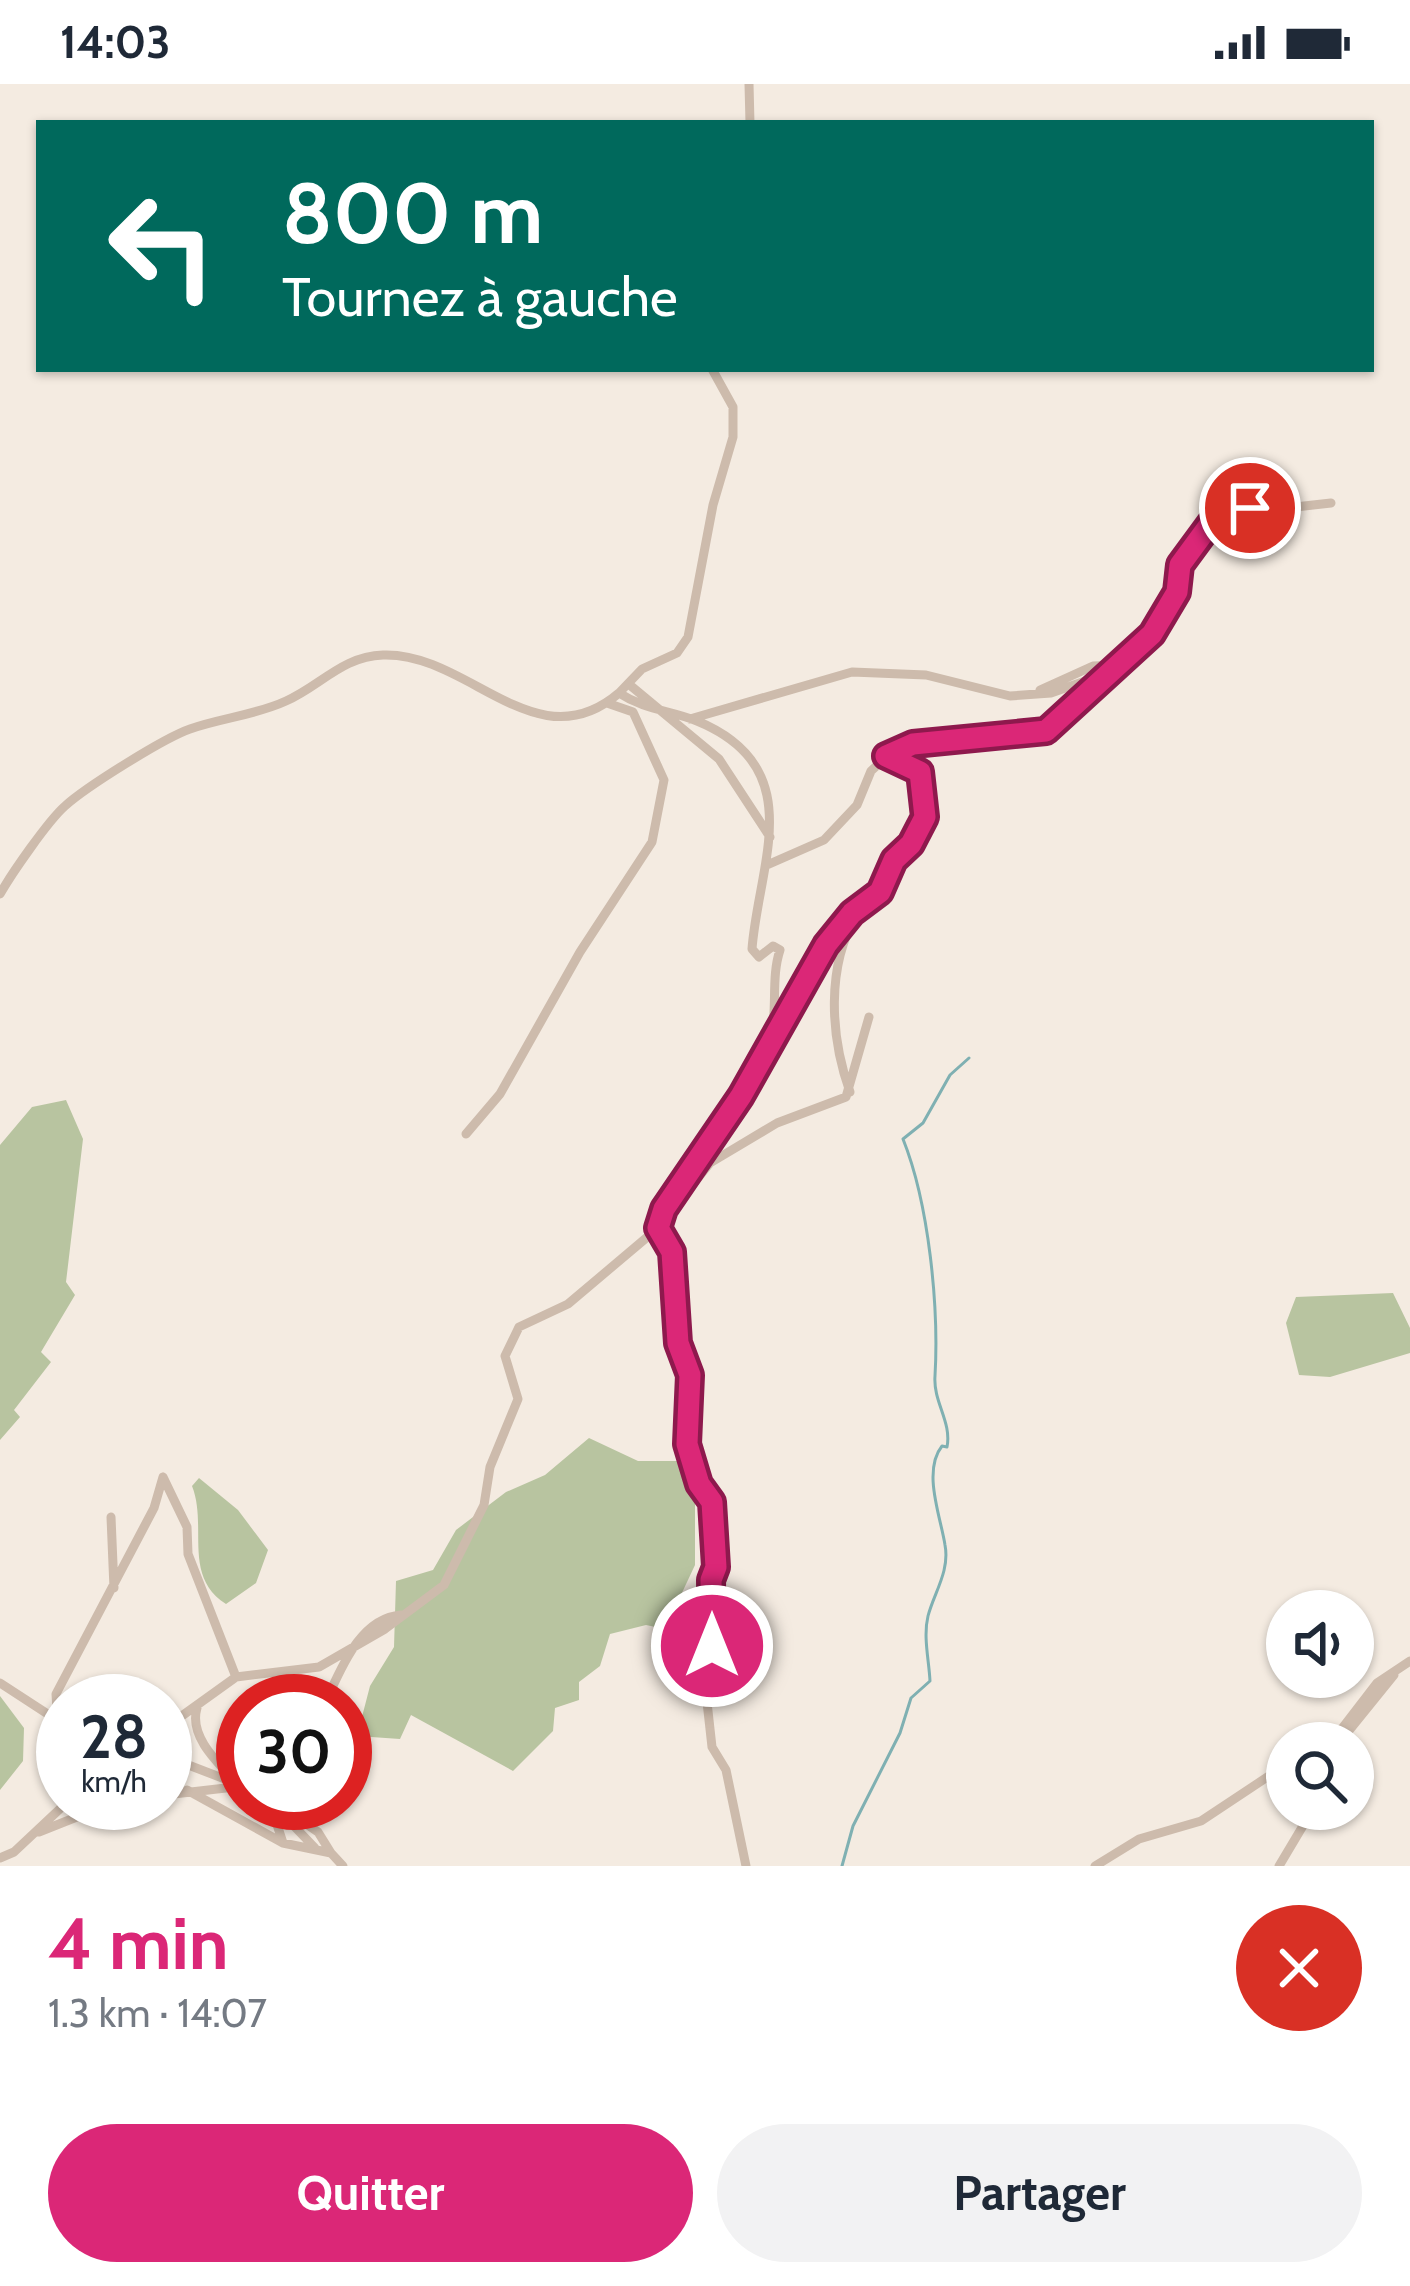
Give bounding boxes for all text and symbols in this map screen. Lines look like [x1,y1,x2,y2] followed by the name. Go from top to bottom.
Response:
[60,15,171,69] text: 14:03
[282,162,543,264] text: 800 m
[84,168,240,324] icon: left
[282,264,678,330] text: Tournez à gauche
[1199,457,1301,559] pin
[1217,475,1283,541] icon: arrive
[649,1583,775,1709] position arrow
[1266,1590,1374,1830] map controls
[1266,1590,1374,1698] button: sound
[216,1674,372,1830] speed limit sign: 30
[80,1700,148,1773] text: 28
[1266,1722,1374,1830] button: search
[81,1763,147,1800] text: km/h
[48,1900,229,1987] text: 4 min
[1236,1905,1362,2031] button: close
[48,1989,267,2037] text: 1.3 km · 14:07
[48,2124,693,2262] button: Quitter
[717,2124,1362,2262] button: Partager

